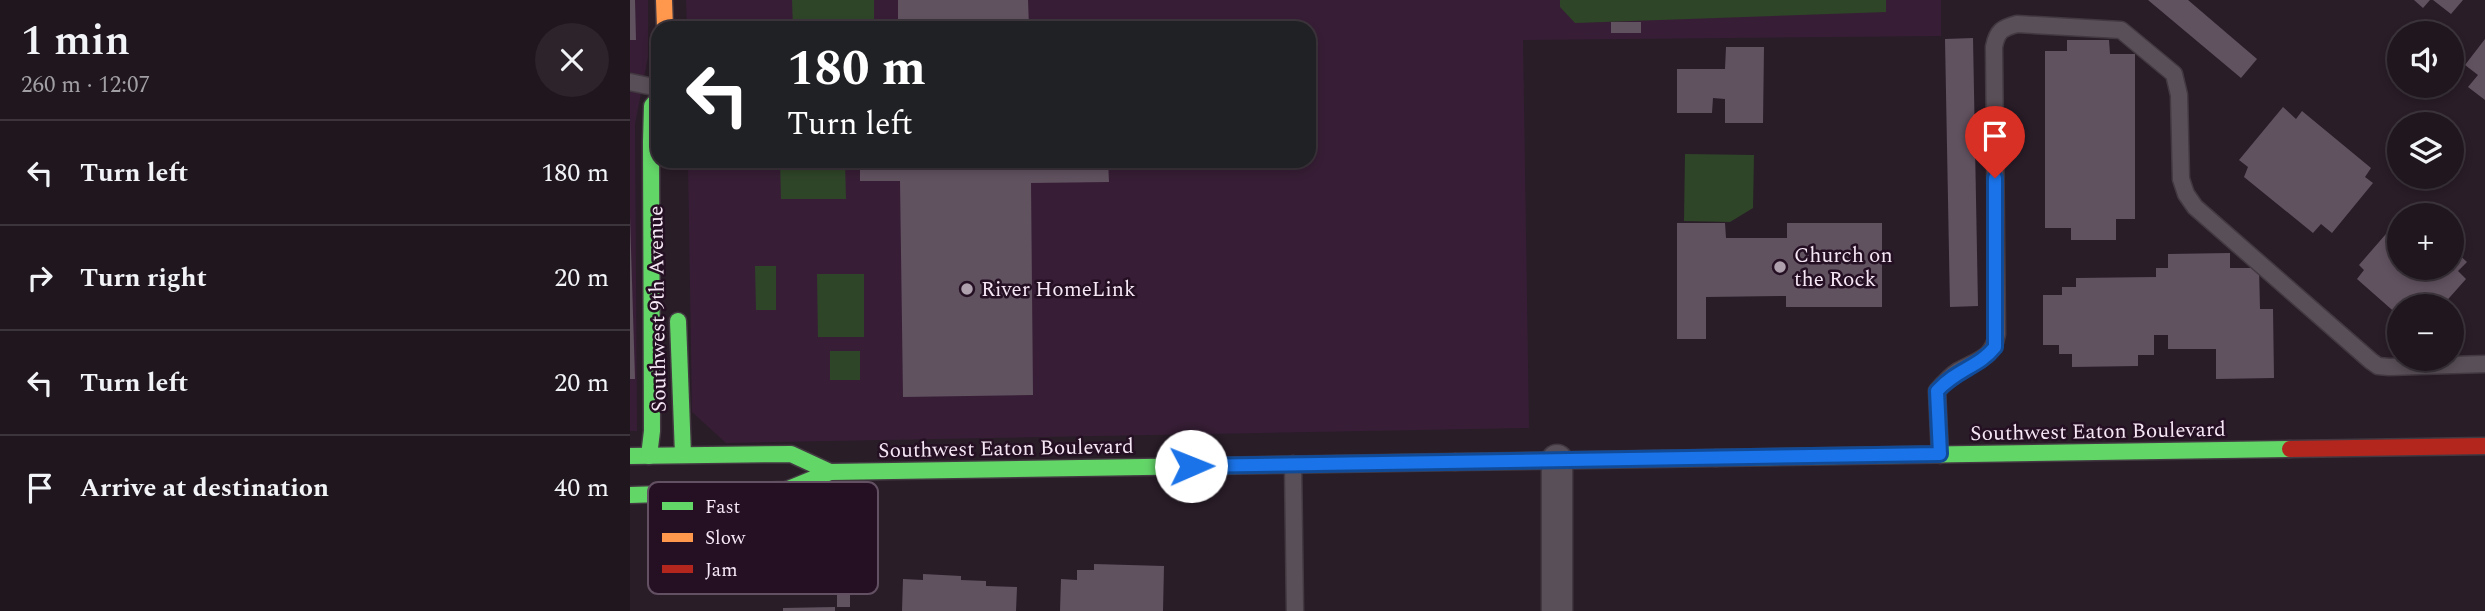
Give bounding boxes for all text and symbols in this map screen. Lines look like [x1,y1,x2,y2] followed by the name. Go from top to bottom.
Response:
[21,10,130,73] text: 1 min
[2387,21,2464,371] map controls
[2387,21,2464,98] button: sound
[535,23,609,97] button: close
[787,32,926,107] text: 180 m
[672,49,763,140] icon: left
[21,68,150,103] text: 260 m · 12:07
[787,100,913,149] text: Turn left
[1965,106,2025,178] pin
[2387,112,2464,189] button: layers
[1976,117,2014,155] icon: arrive
[80,153,188,193] text: Turn left
[541,153,609,193] text: 180 m
[21,154,59,192] icon: left
[2387,203,2464,280] button: +
[640,206,676,412] street label: Southwest 9th Avenue
[1794,240,1893,296] place label: Church on the Rock
[80,258,207,298] text: Turn right
[554,258,609,298] text: 20 m
[21,259,59,297] icon: right
[1772,259,1788,275] marker: Church on the Rock
[981,274,1136,306] place label: River HomeLink
[959,281,975,297] marker: River HomeLink
[2387,294,2464,371] button: −
[80,363,188,403] text: Turn left
[554,363,609,403] text: 20 m
[21,364,59,402] icon: left
[1970,414,2226,450] street label: Southwest Eaton Boulevard
[1154,429,1228,503] position arrow
[878,431,1134,467] street label: Southwest Eaton Boulevard
[80,468,329,508] text: Arrive at destination
[554,468,609,508] text: 40 m
[21,469,59,507] icon: arrive
[648,482,878,594] legend
[705,493,741,522] text: Fast
[705,524,746,553] text: Slow
[705,556,737,585] text: Jam

